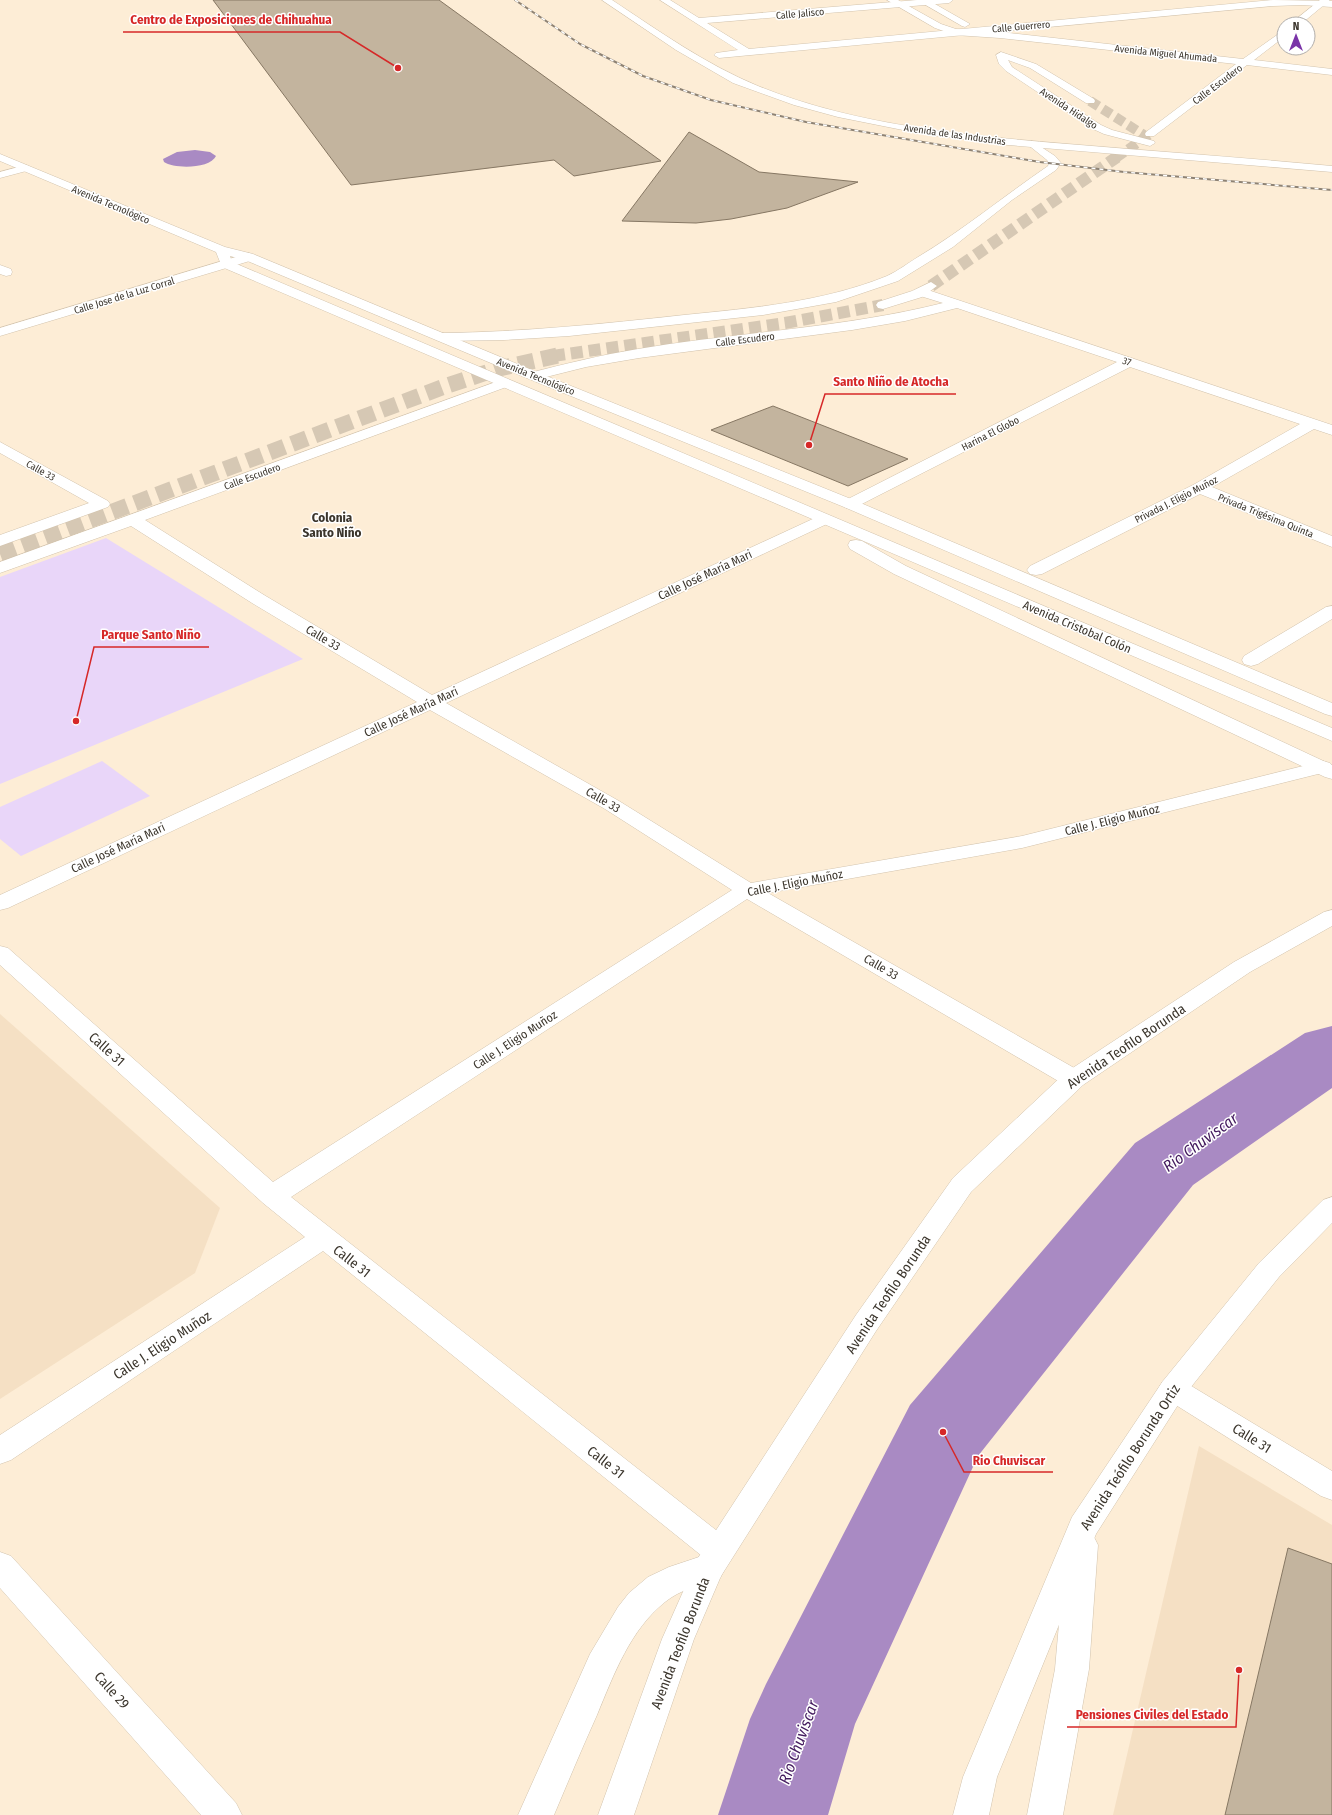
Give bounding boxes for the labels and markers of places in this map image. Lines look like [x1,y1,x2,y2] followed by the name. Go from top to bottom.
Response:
[123,7,340,32] callout: Centro de Exposiciones de Chihuahua
[825,369,956,394] callout: Santo Niño de Atocha
[94,622,209,647] callout: Parque Santo Niño
[964,1447,1053,1472] callout: Rio Chuviscar
[1067,1702,1236,1727] callout: Pensiones Civiles del Estado

